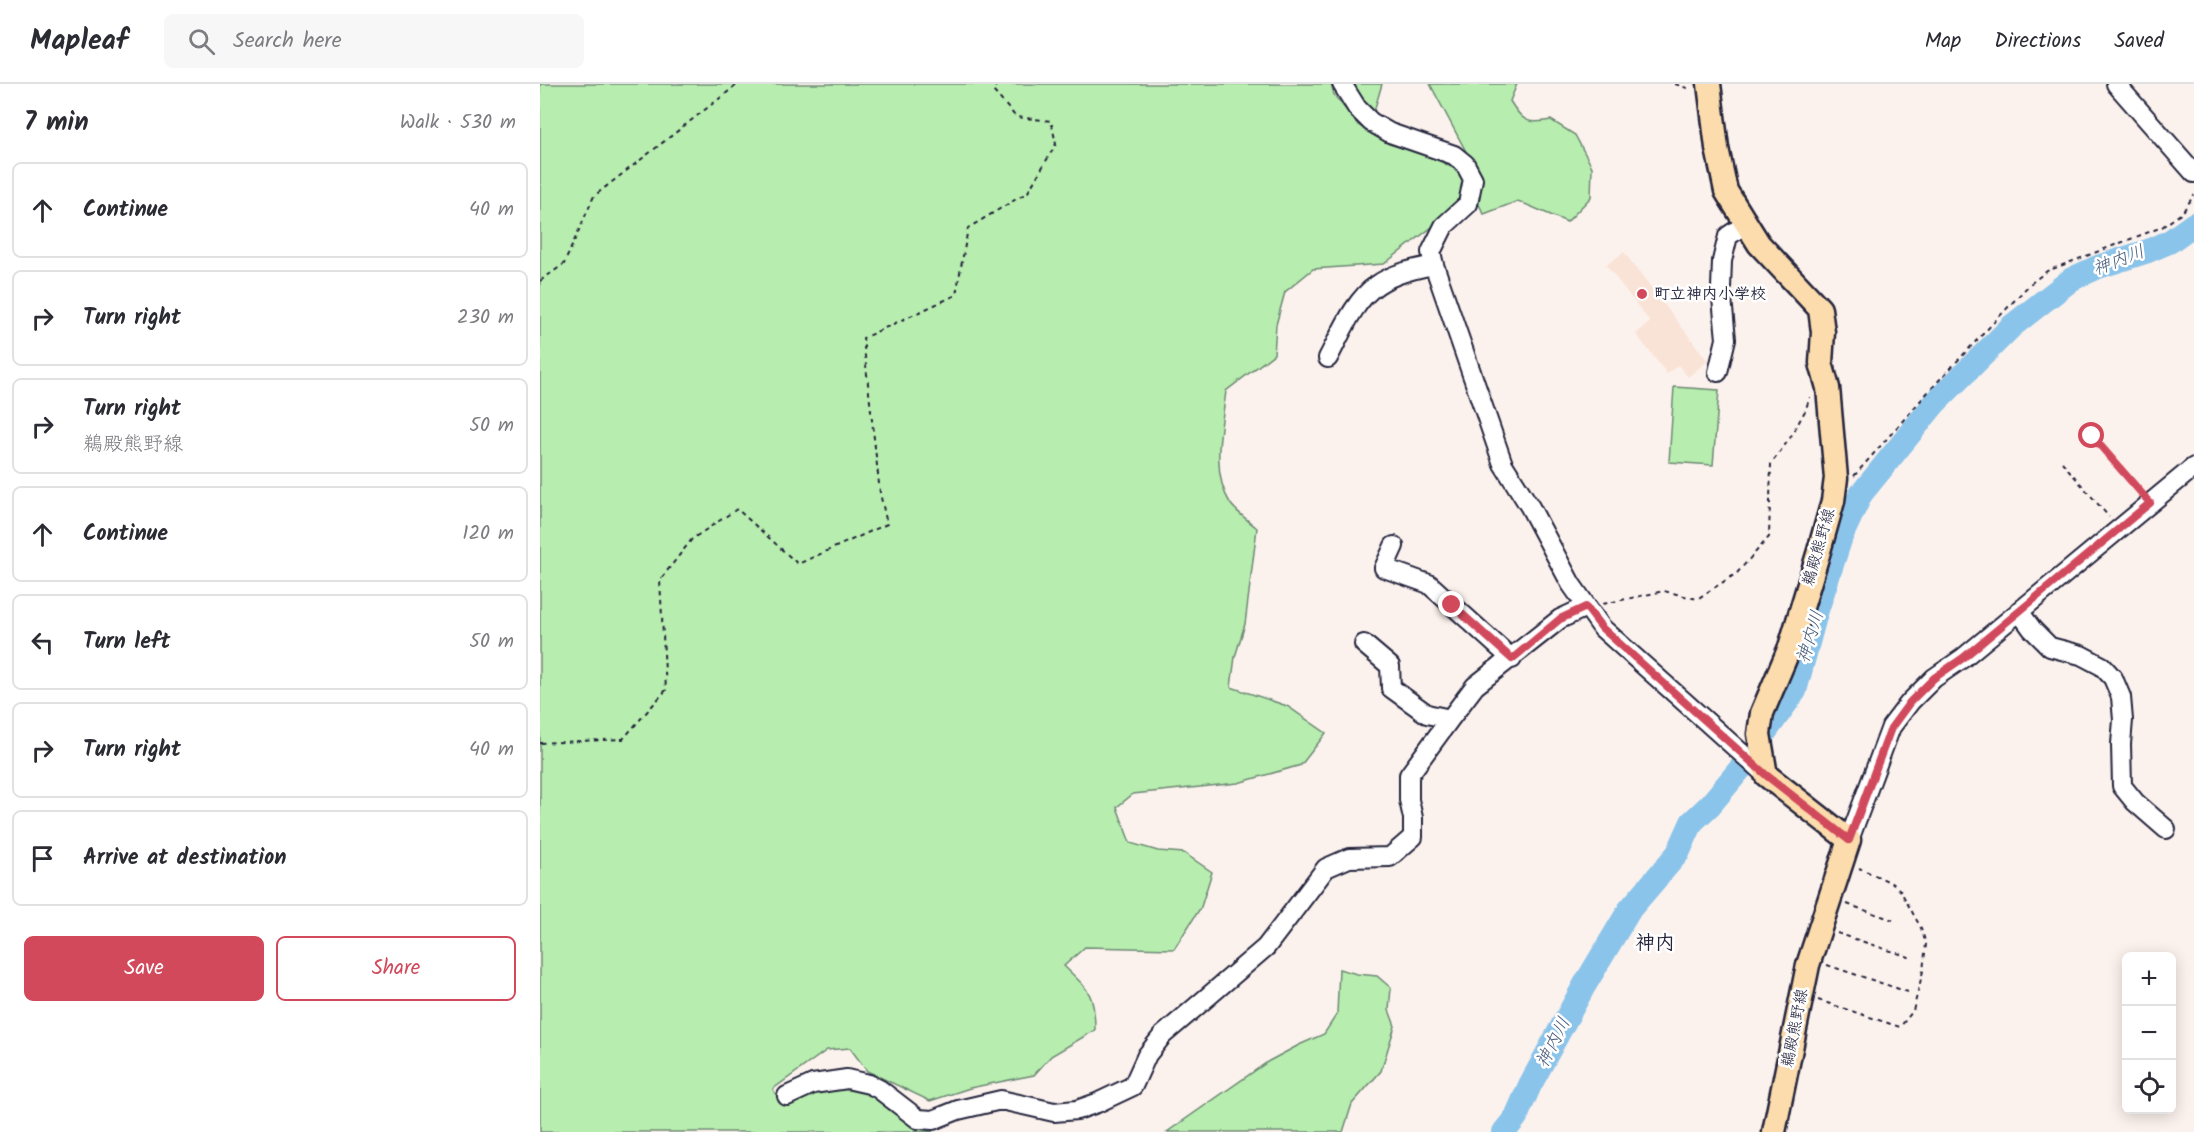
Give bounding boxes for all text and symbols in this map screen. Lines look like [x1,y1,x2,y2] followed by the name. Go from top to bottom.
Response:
[164,14,584,68] search box
[30,19,128,64] text: Mapleaf
[233,24,342,59] text: Search here
[185,25,218,58] icon: search
[1925,25,1961,58] text: Map
[1994,25,2081,58] text: Directions
[2114,25,2164,58] text: Saved
[24,102,89,144] text: 7 min
[400,107,516,139] text: Walk · 530 m
[83,193,168,228] text: Continue
[26,194,59,227] icon: ahead
[469,194,514,226] text: 40 m
[2089,238,2149,284] water label: 神内川
[1654,282,1766,307] place label: 町立神内小学校
[1635,287,1649,301] marker: 町立神内小学校
[83,301,181,336] text: Turn right
[26,302,59,335] icon: right
[457,302,514,334] text: 230 m
[83,392,181,427] text: Turn right
[26,410,59,443] icon: right
[469,410,514,442] text: 50 m
[2078,422,2104,448] route start
[83,429,183,461] text: 鵜殿熊野線
[1796,505,1842,589] street label: 鵜殿熊野線
[83,517,168,552] text: Continue
[26,518,59,551] icon: ahead
[462,518,514,550] text: 120 m
[1438,591,1464,617] route end
[1789,607,1833,667] water label: 神内川
[83,625,170,660] text: Turn left
[26,626,59,659] icon: left
[469,626,514,658] text: 50 m
[83,733,181,768] text: Turn right
[26,734,59,767] icon: right
[469,734,514,766] text: 40 m
[83,841,286,876] text: Arrive at destination
[26,842,59,875] icon: arrive
[1635,928,1675,960] district label: 神内
[24,936,264,1001] button: Save
[276,936,516,1001] button: Share
[2122,952,2176,1114] map controls
[2122,952,2176,1006] button: +
[1775,986,1815,1070] street label: 鵜殿熊野線
[2122,1006,2176,1060] button: −
[1529,1012,1579,1074] water label: 神内川
[2122,1060,2176,1114] button: locate

